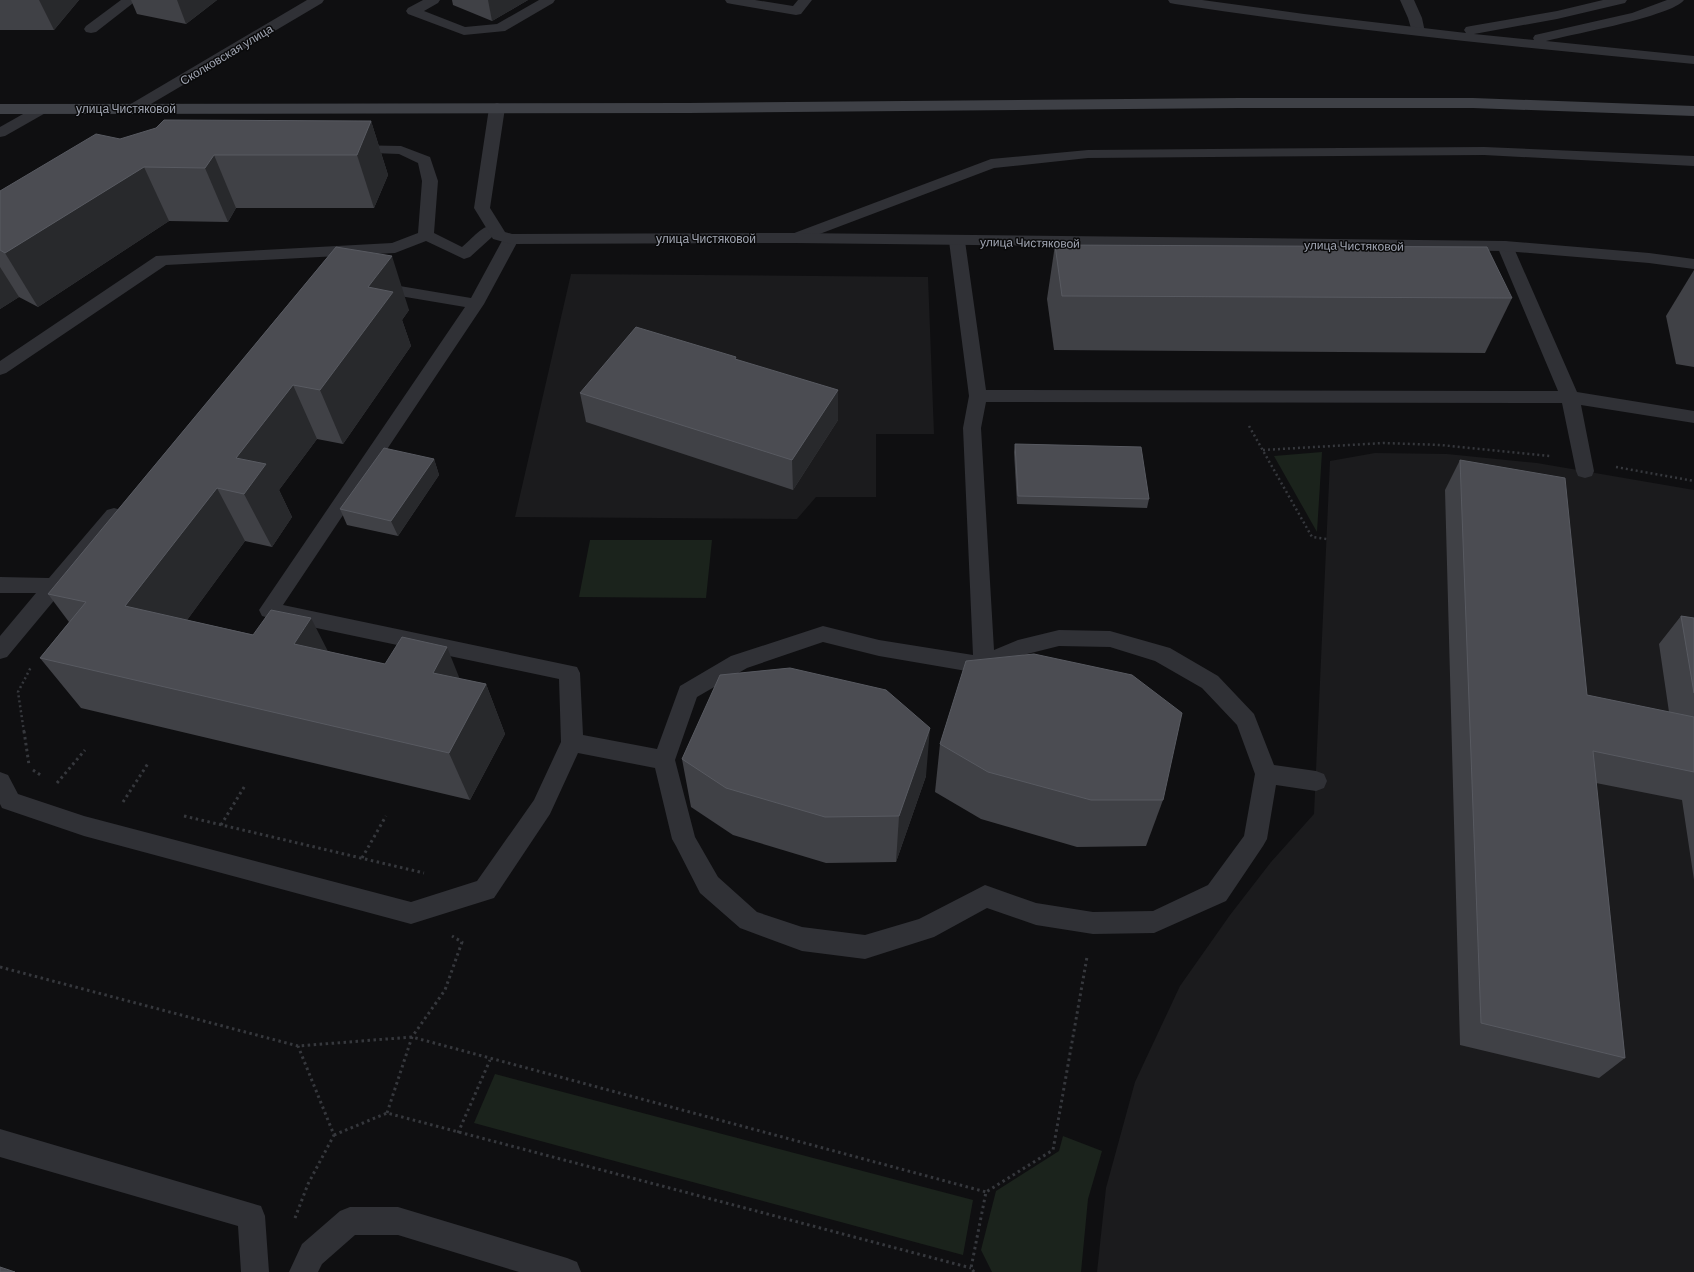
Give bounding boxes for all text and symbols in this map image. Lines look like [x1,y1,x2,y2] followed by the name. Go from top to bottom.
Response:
[177,21,276,88] street label: Сколковская улица
[76,101,176,116] street label: улица Чистяковой
[656,231,756,246] street label: улица Чистяковой
[980,234,1080,251] street label: улица Чистяковой
[1304,237,1404,254] street label: улица Чистяковой

